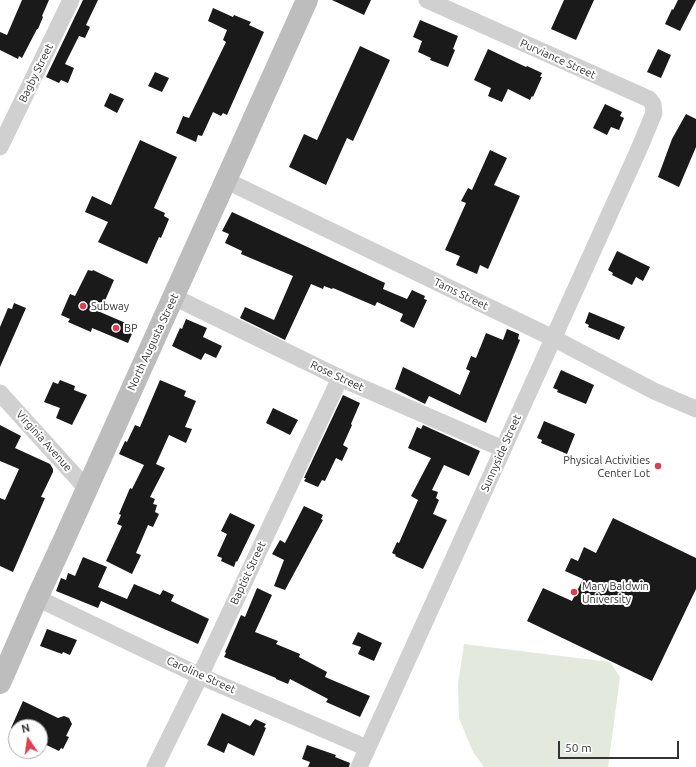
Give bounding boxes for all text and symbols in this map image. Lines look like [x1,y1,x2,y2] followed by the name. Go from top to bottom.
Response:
[518,36,598,82] street label: Purviance Street
[16,41,56,105] street label: Bagby Street
[432,275,490,313] street label: Tams Street
[125,291,181,393] street label: North Augusta Street
[91,299,129,313] place label: Subway
[78,301,88,311] marker: Subway
[124,321,138,335] place label: BP
[111,323,121,333] marker: BP
[308,358,366,394] street label: Rose Street
[13,408,75,474] street label: Virginia Avenue
[478,412,524,494] street label: Sunnyside Street
[563,453,650,479] place label: Physical Activities Center Lot
[653,461,663,471] marker: Physical Activities Center Lot
[228,539,268,607] street label: Baptist Street
[582,579,649,605] place label: Mary Baldwin University
[569,587,579,597] marker: Mary Baldwin University
[164,654,238,696] street label: Caroline Street
[8,719,48,759] north arrow
[20,722,31,735] text: N
[560,733,681,759] scale bar
[565,741,592,754] text: 50 m

